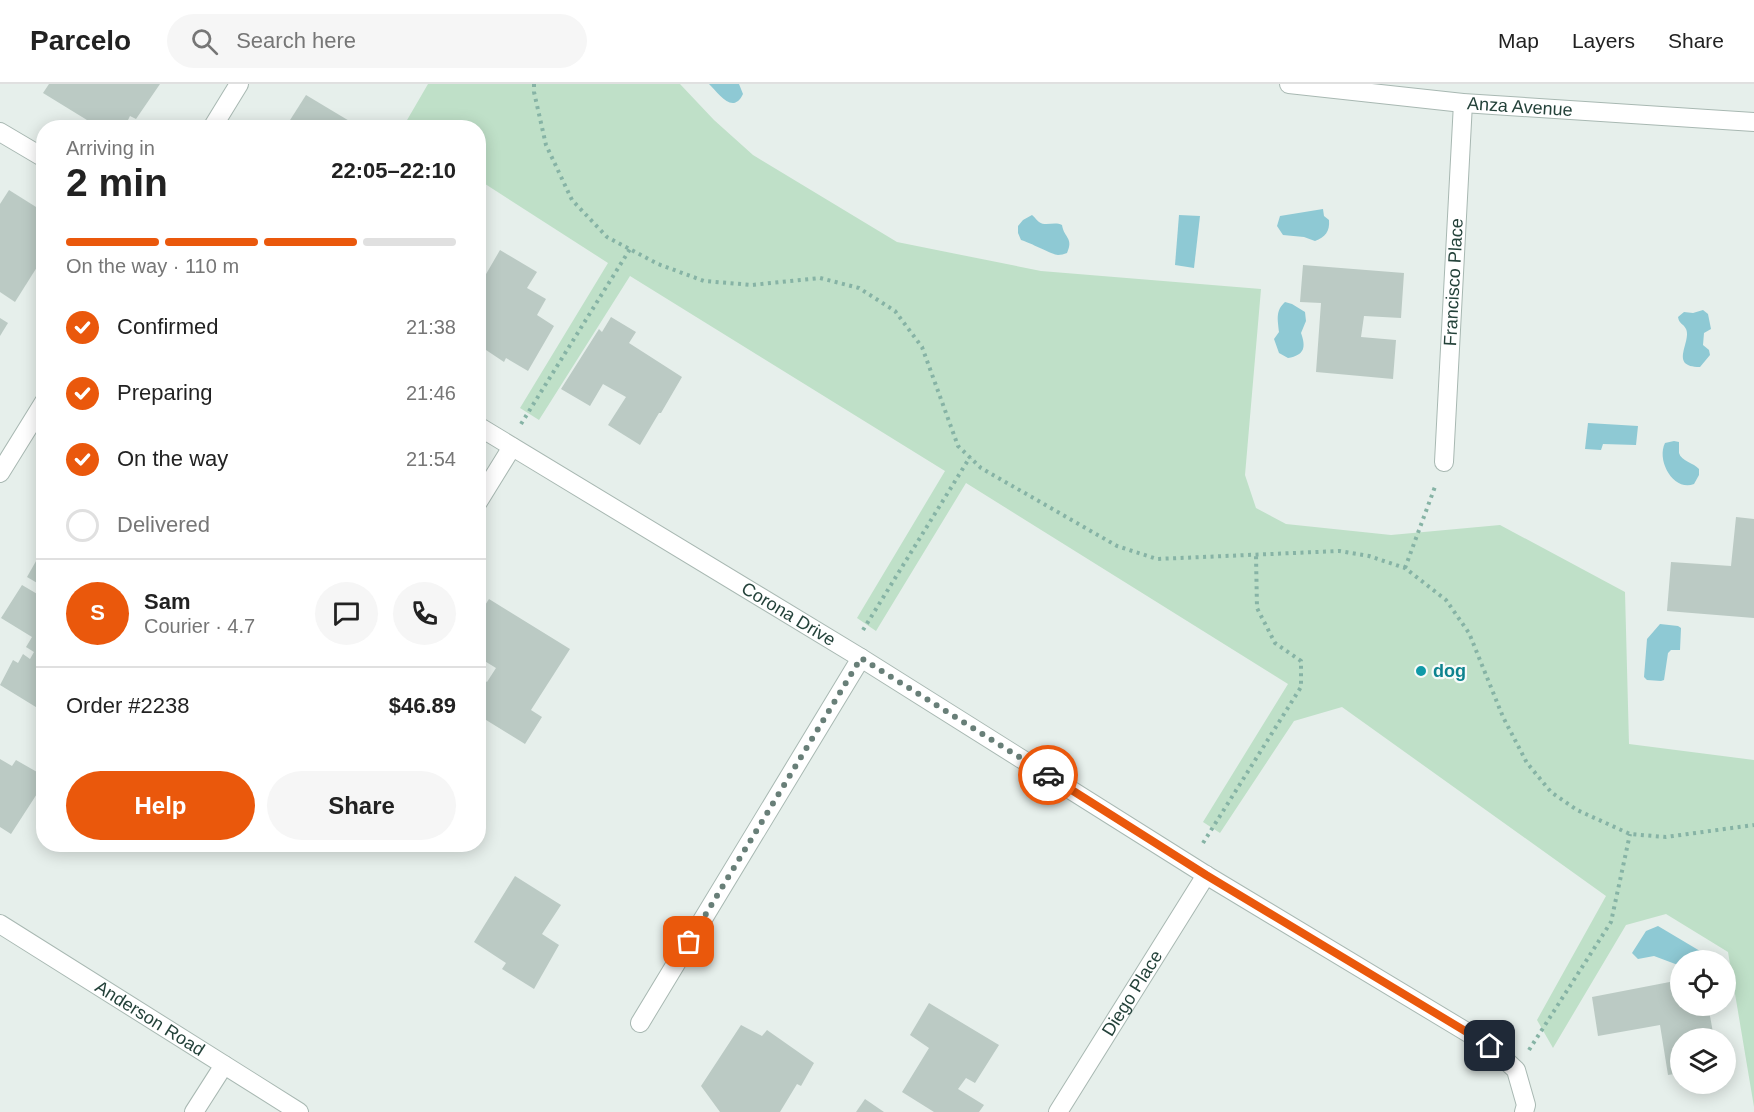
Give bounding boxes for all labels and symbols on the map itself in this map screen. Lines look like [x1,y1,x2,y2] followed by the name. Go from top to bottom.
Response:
[1466,93,1573,120] street label: Anza Avenue
[1440,218,1467,347] street label: Francisco Place
[738,578,839,650] street label: Corona Drive
[1433,661,1466,681] place label: dog
[1414,664,1428,678] marker: dog
[1018,745,1078,805] courier
[663,916,714,967] pin
[1098,947,1166,1040] street label: Diego Place
[92,976,208,1060] street label: Anderson Road
[1464,1020,1515,1071] pin

